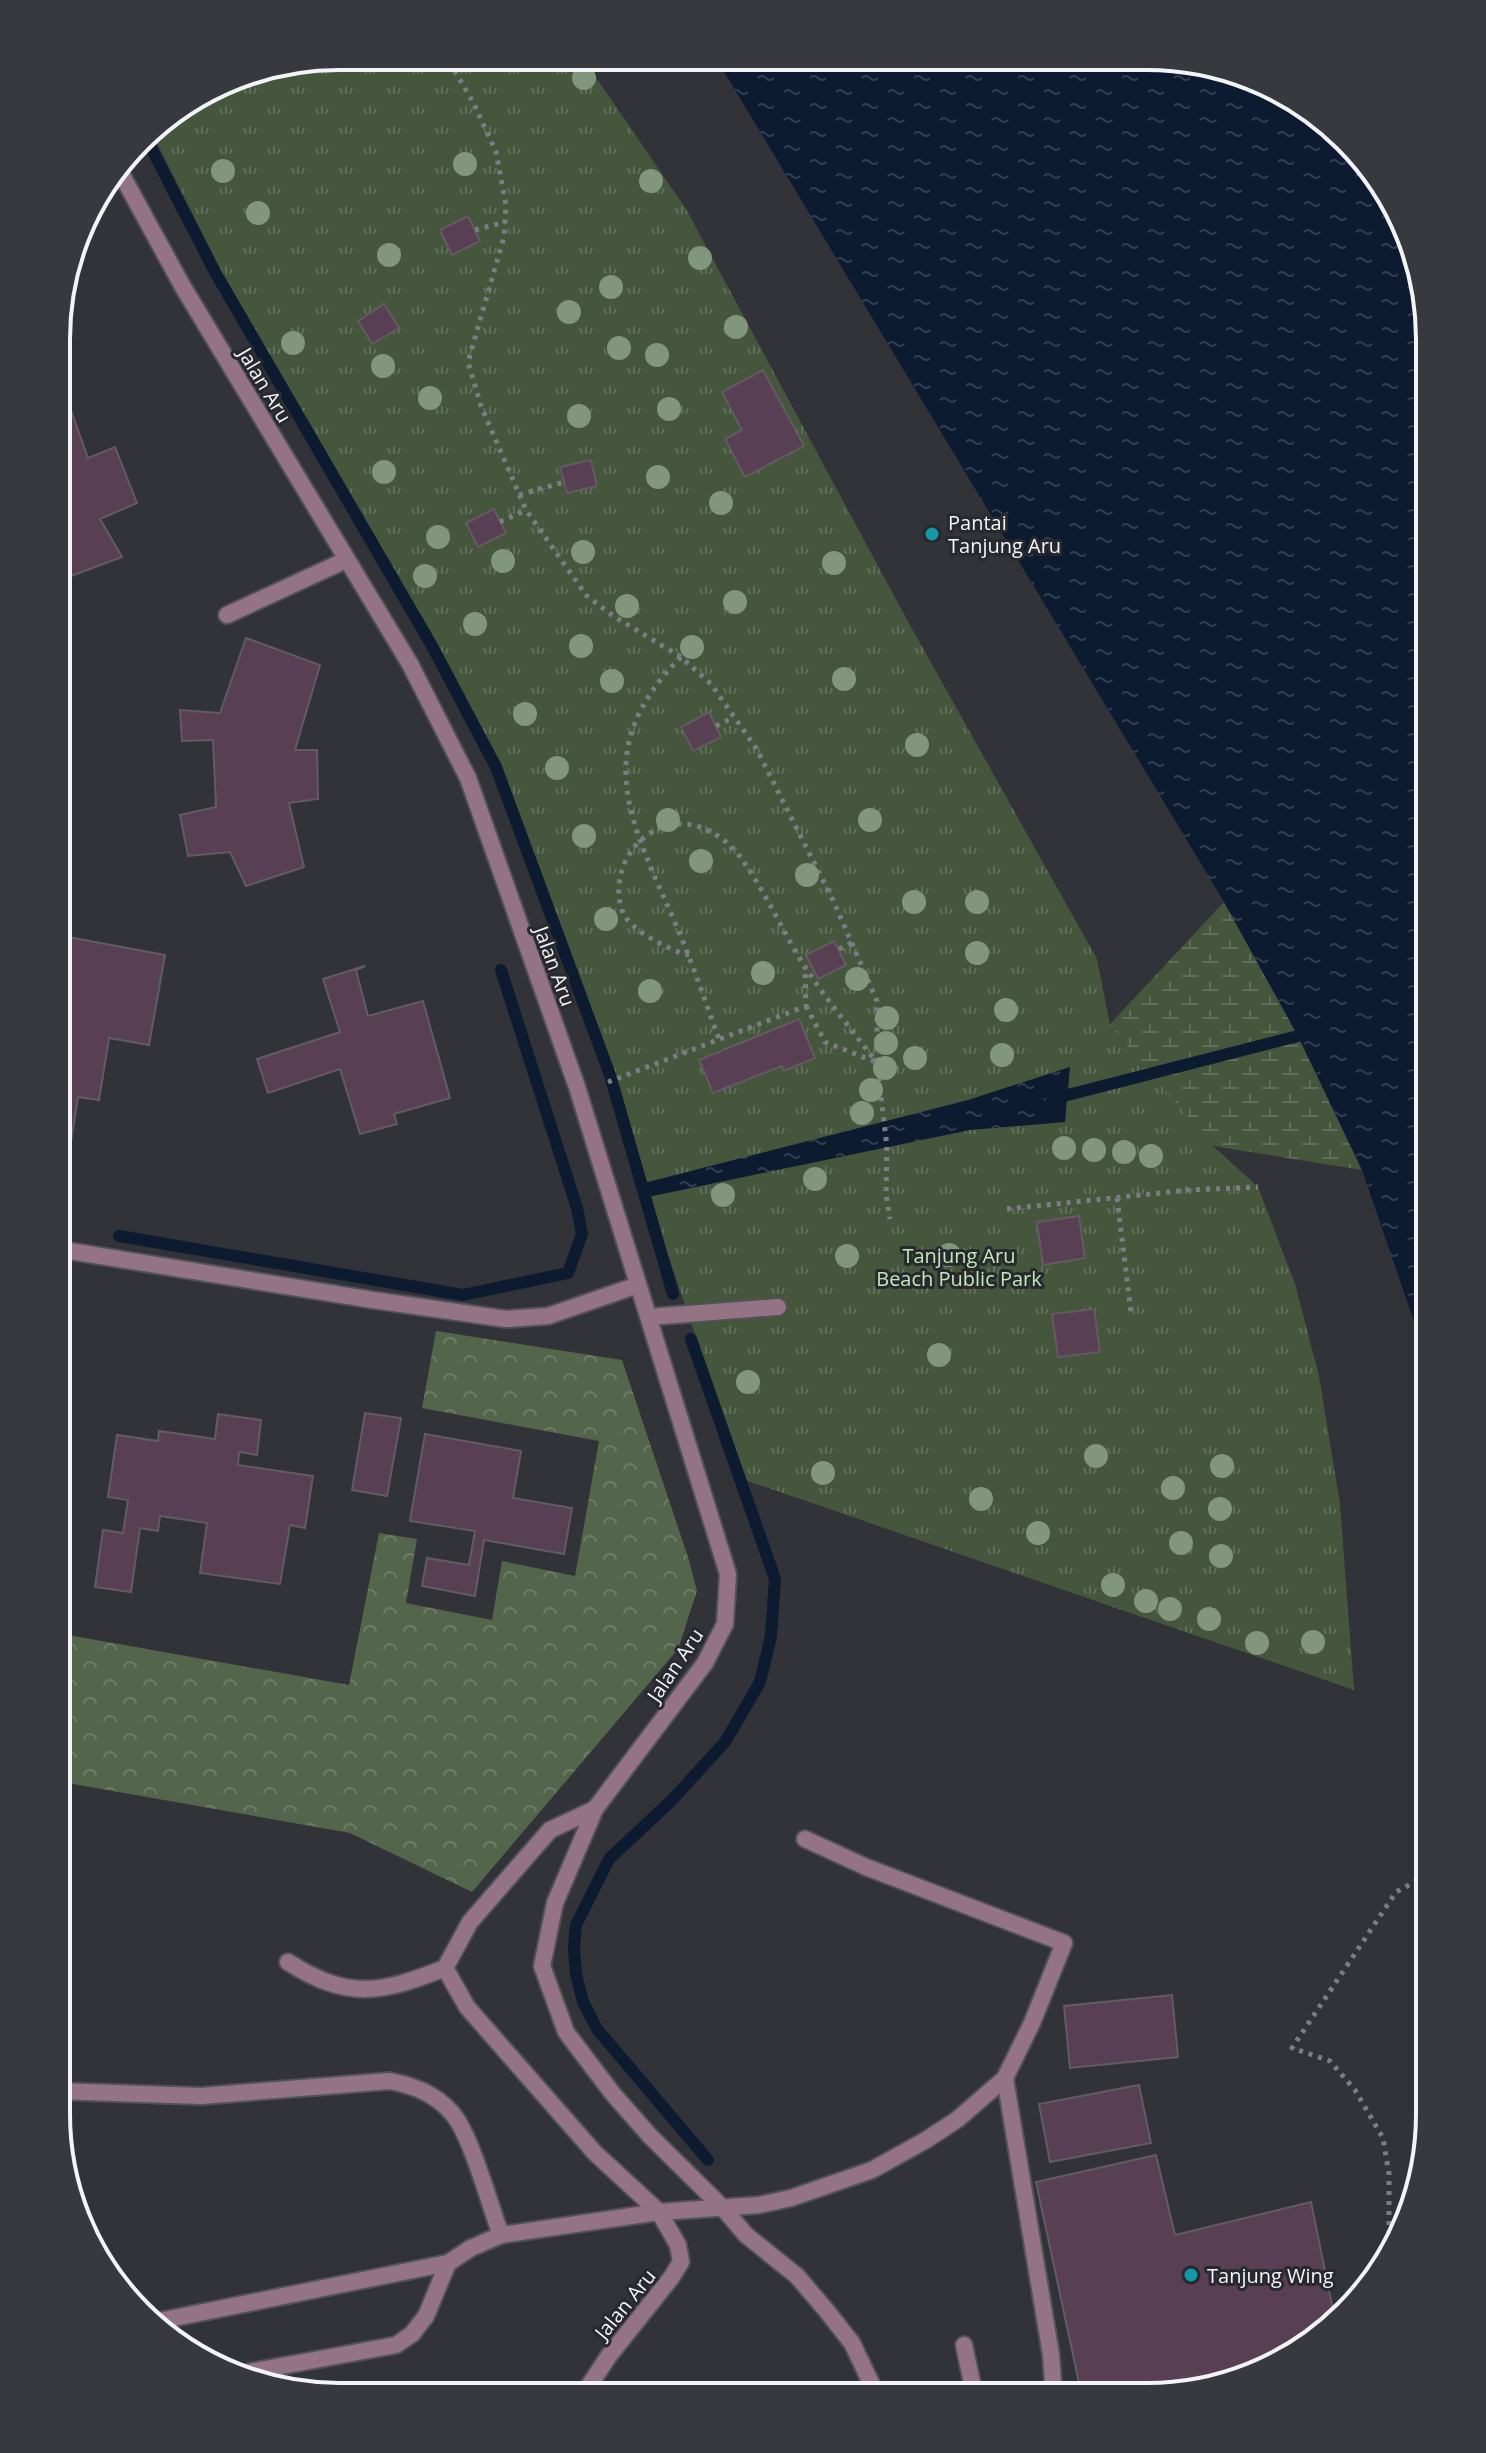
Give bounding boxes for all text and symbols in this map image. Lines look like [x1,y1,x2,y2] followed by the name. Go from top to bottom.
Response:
[231,341,298,428] street label: Jalan Aru
[948,509,1061,559] place label: Pantai Tanjung Aru
[923,525,941,543] marker: Pantai Tanjung Aru
[527,920,582,1010] street label: Jalan Aru
[876,1242,1042,1292] park label: Tanjung Aru Beach Public Park
[639,1623,709,1709] street label: Jalan Aru
[1207,2262,1334,2289] place label: Tanjung Wing
[587,2263,662,2346] street label: Jalan Aru
[1182,2266,1200,2284] marker: Tanjung Wing

